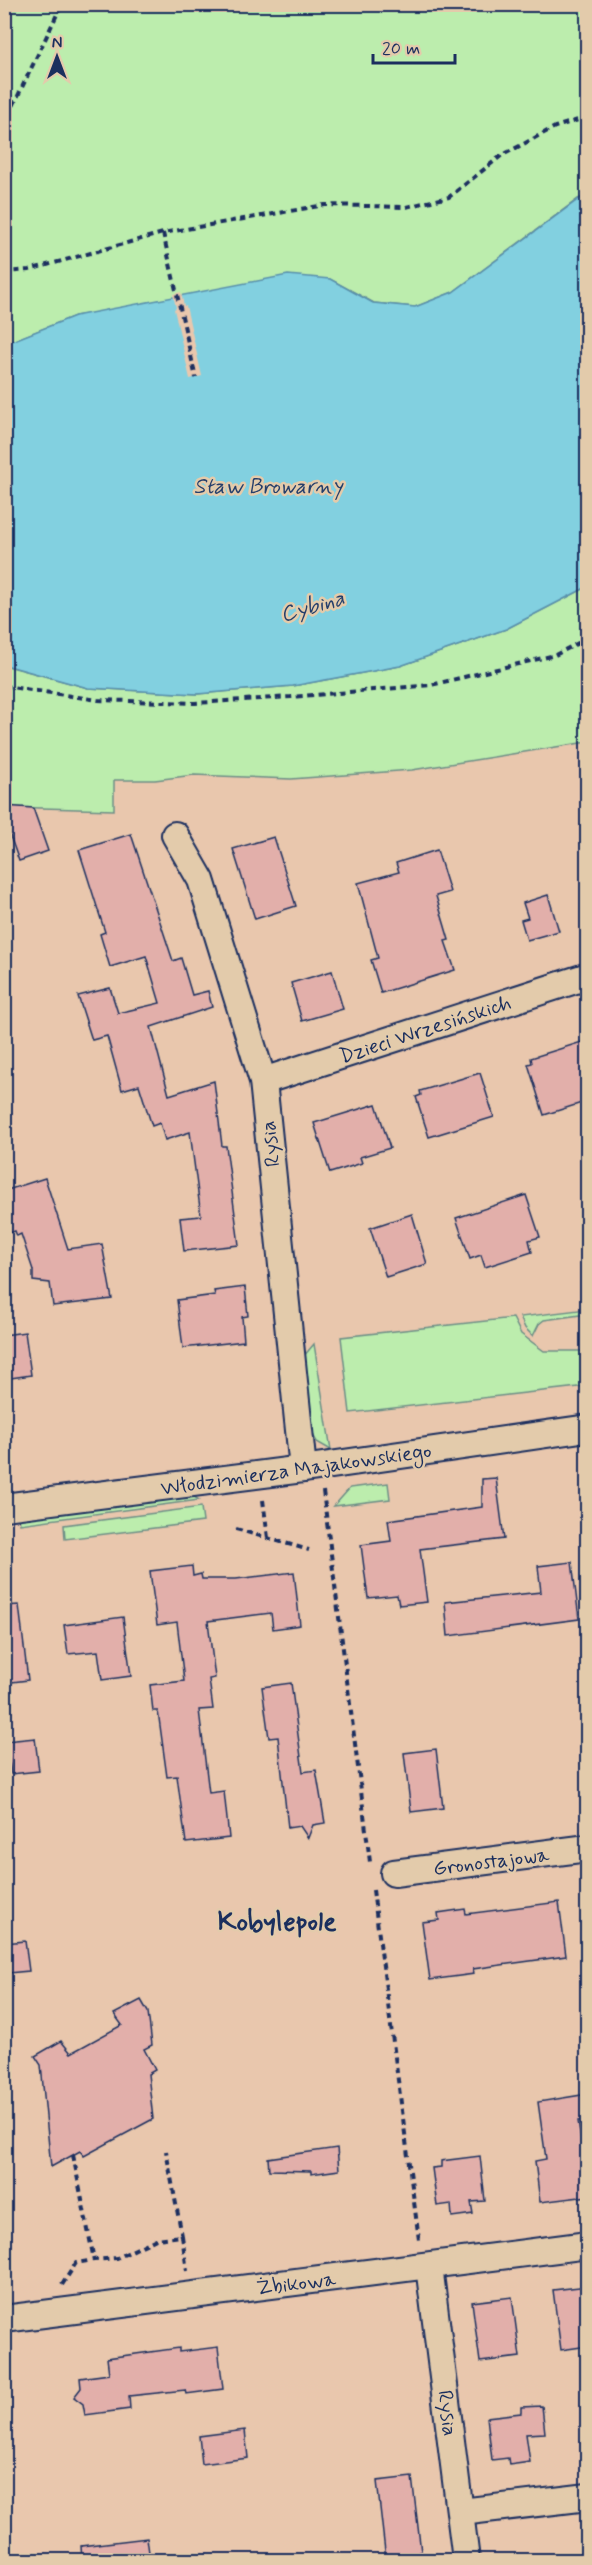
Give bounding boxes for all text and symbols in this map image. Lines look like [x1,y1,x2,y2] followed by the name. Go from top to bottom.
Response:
[27,27,87,87] north arrow
[373,27,456,65] scale bar
[52,33,62,54] text: N
[382,37,420,61] text: 20 m
[194,473,344,501] water label: Staw Browarny
[277,584,348,629] water label: Cybina
[336,989,515,1071] street label: Dzieci Wrzesińskich
[255,1119,287,1168] street label: Rysia
[159,1437,434,1504] street label: Włodzimierza Majakowskiego
[431,1841,551,1883] street label: Gronostajowa
[218,1905,337,1940] district label: Kobylepole
[255,2265,338,2303] street label: Żbikowa
[430,2388,464,2438] street label: Rysia

